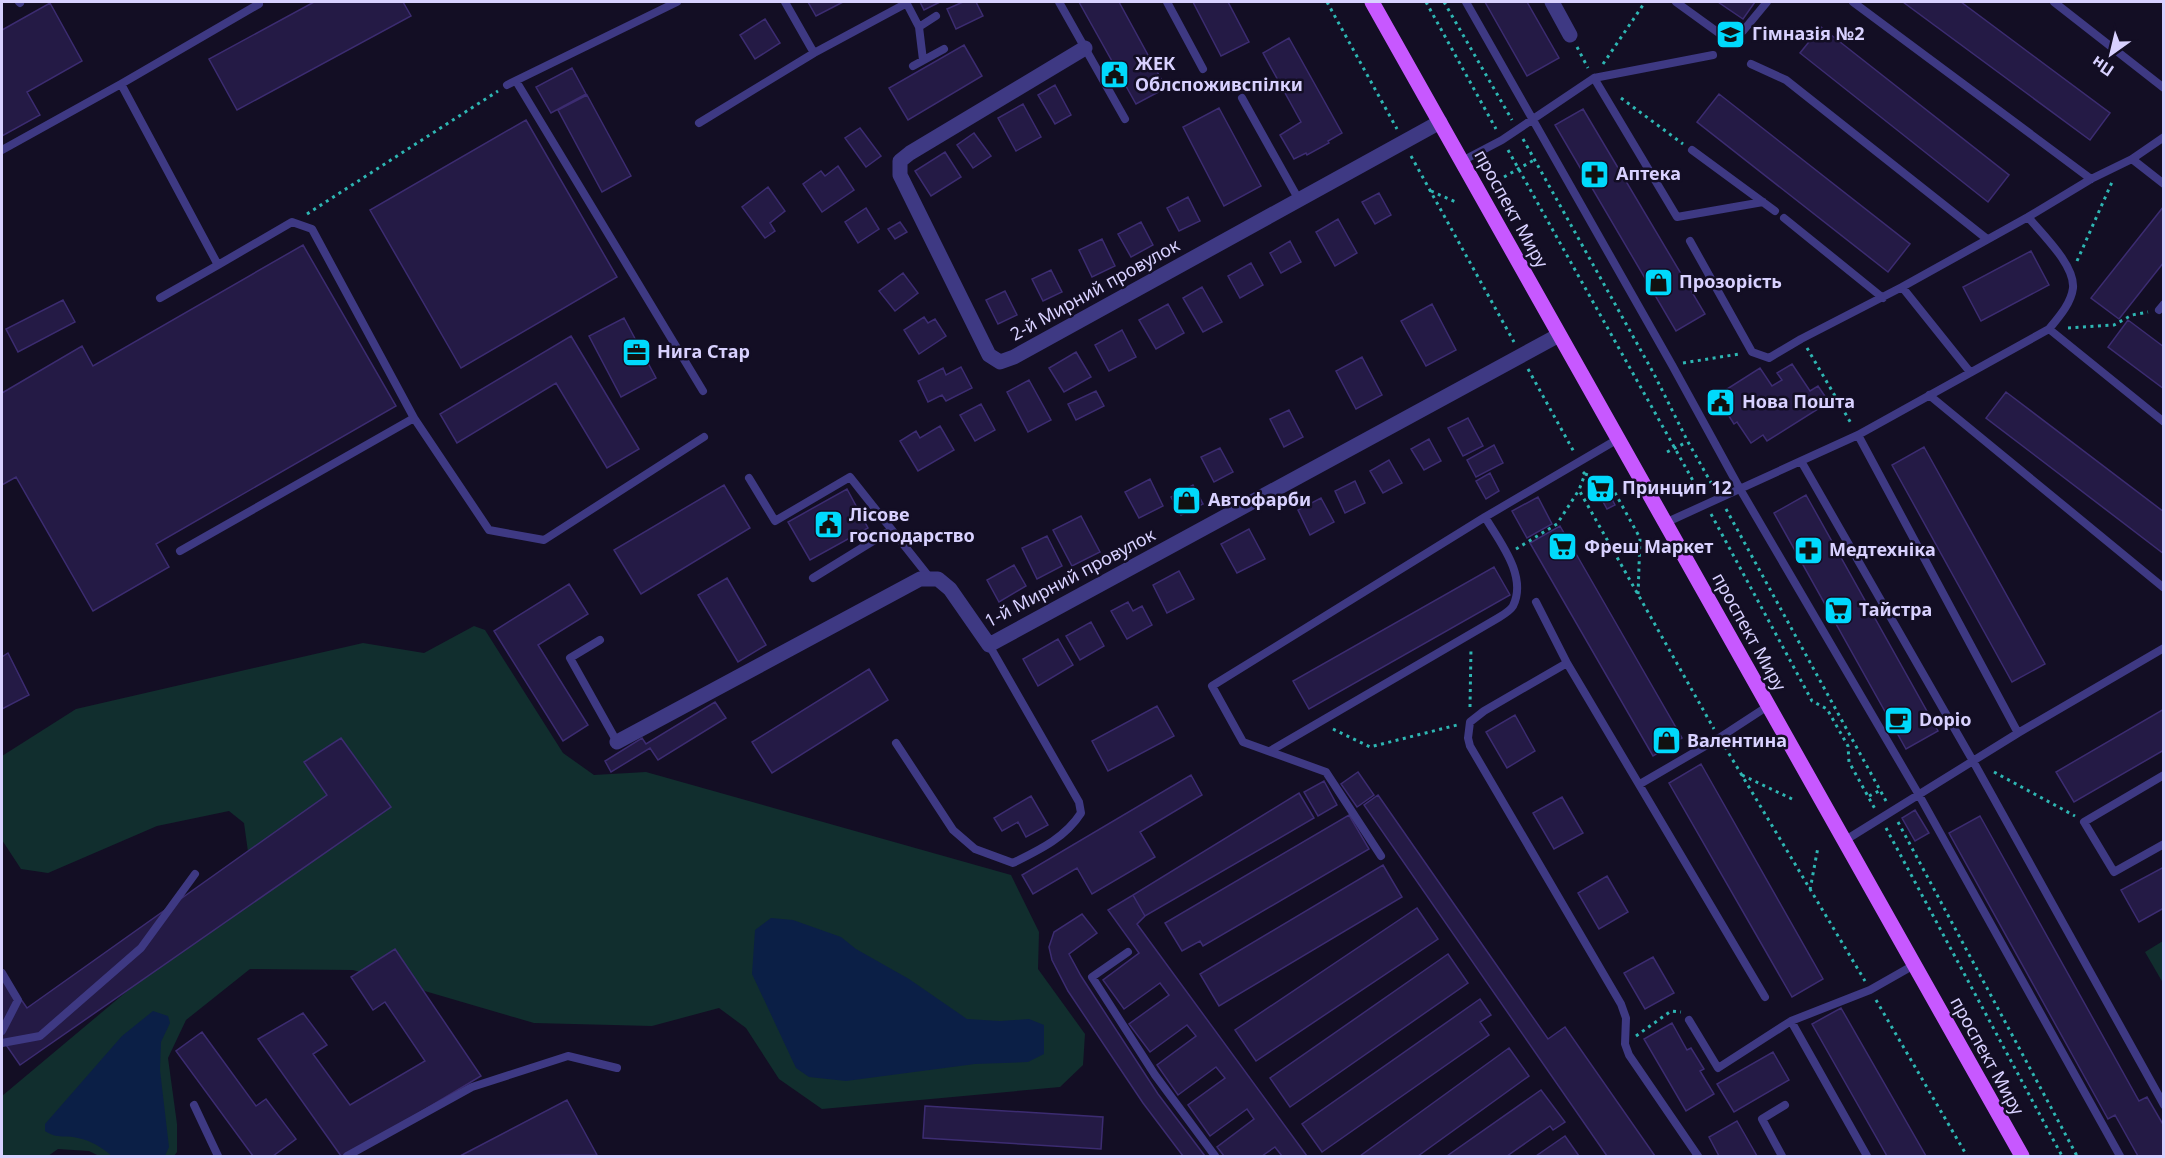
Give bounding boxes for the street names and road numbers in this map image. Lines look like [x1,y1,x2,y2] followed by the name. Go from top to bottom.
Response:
[1469,145,1555,273] street label: проспект Миру
[1006,232,1184,346] street label: 2-й Мирний провулок
[980,522,1159,632] street label: 1-й Мирний провулок
[1707,568,1793,696] street label: проспект Миру
[1945,992,2031,1120] street label: проспект Миру

